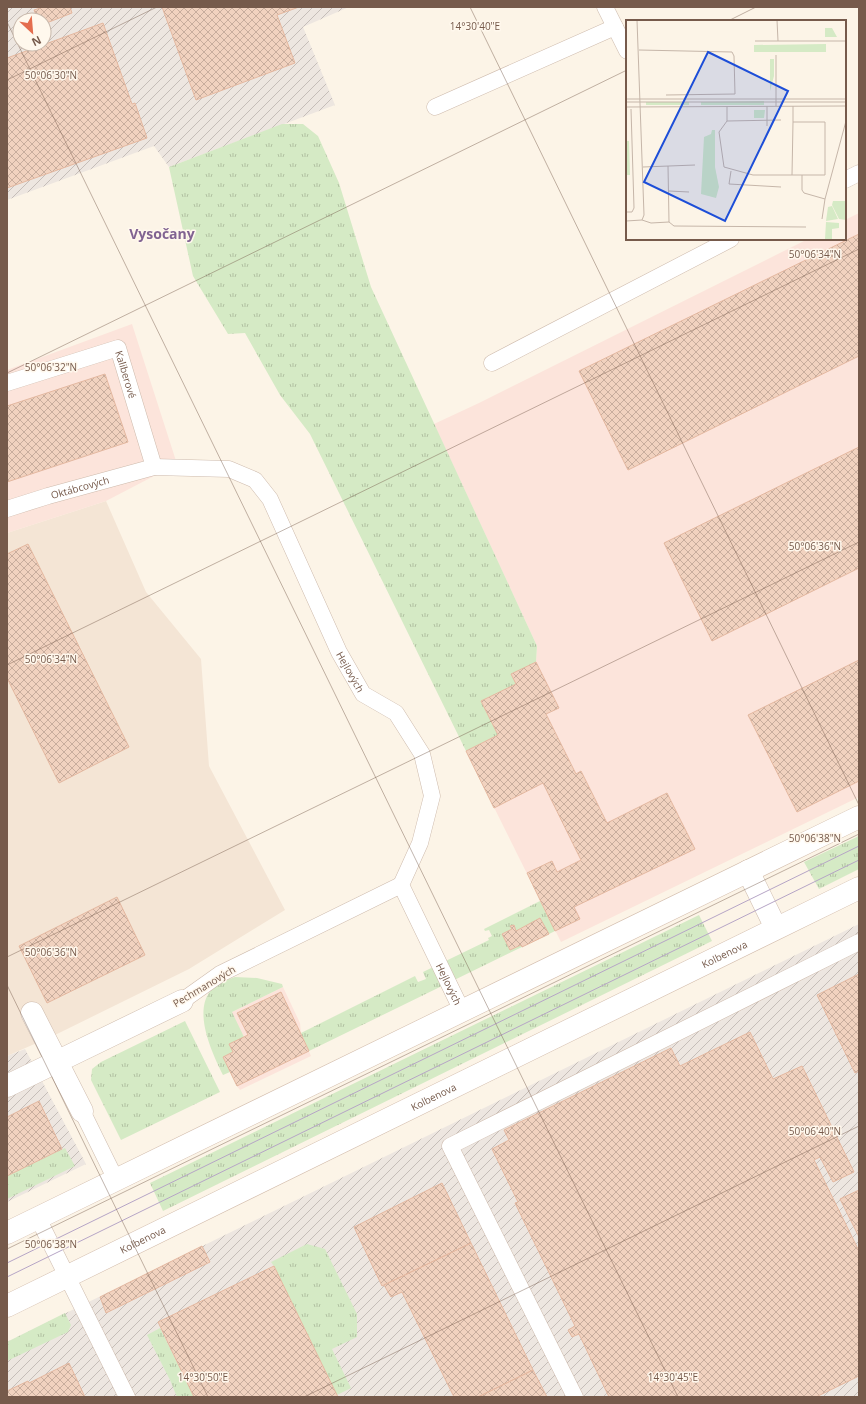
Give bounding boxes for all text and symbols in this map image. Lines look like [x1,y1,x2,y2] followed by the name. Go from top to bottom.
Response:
[12,12,52,52] north arrow
[450,19,500,33] text: 14°30'40"E
[626,20,846,240] inset map
[29,33,44,50] text: N
[25,68,77,82] text: 50°06'30"N
[129,224,195,243] district label: Vysočany
[789,247,841,261] text: 50°06'34"N
[112,349,140,400] street label: Kaliberové
[25,360,77,374] text: 50°06'32"N
[49,473,111,502] street label: Oktábcových
[789,539,841,553] text: 50°06'36"N
[333,649,368,695] street label: Hejlových
[25,652,77,666] text: 50°06'34"N
[789,831,841,845] text: 50°06'38"N
[699,937,749,971] street label: Kolbenova
[25,945,77,959] text: 50°06'36"N
[433,961,465,1007] street label: Hejlových
[170,962,238,1010] street label: Pechmanových
[408,1080,459,1114] street label: Kolbenova
[789,1124,841,1138] text: 50°06'40"N
[117,1222,168,1257] street label: Kolbenova
[25,1237,77,1251] text: 50°06'38"N
[178,1370,228,1384] text: 14°30'50"E
[648,1370,698,1384] text: 14°30'45"E

